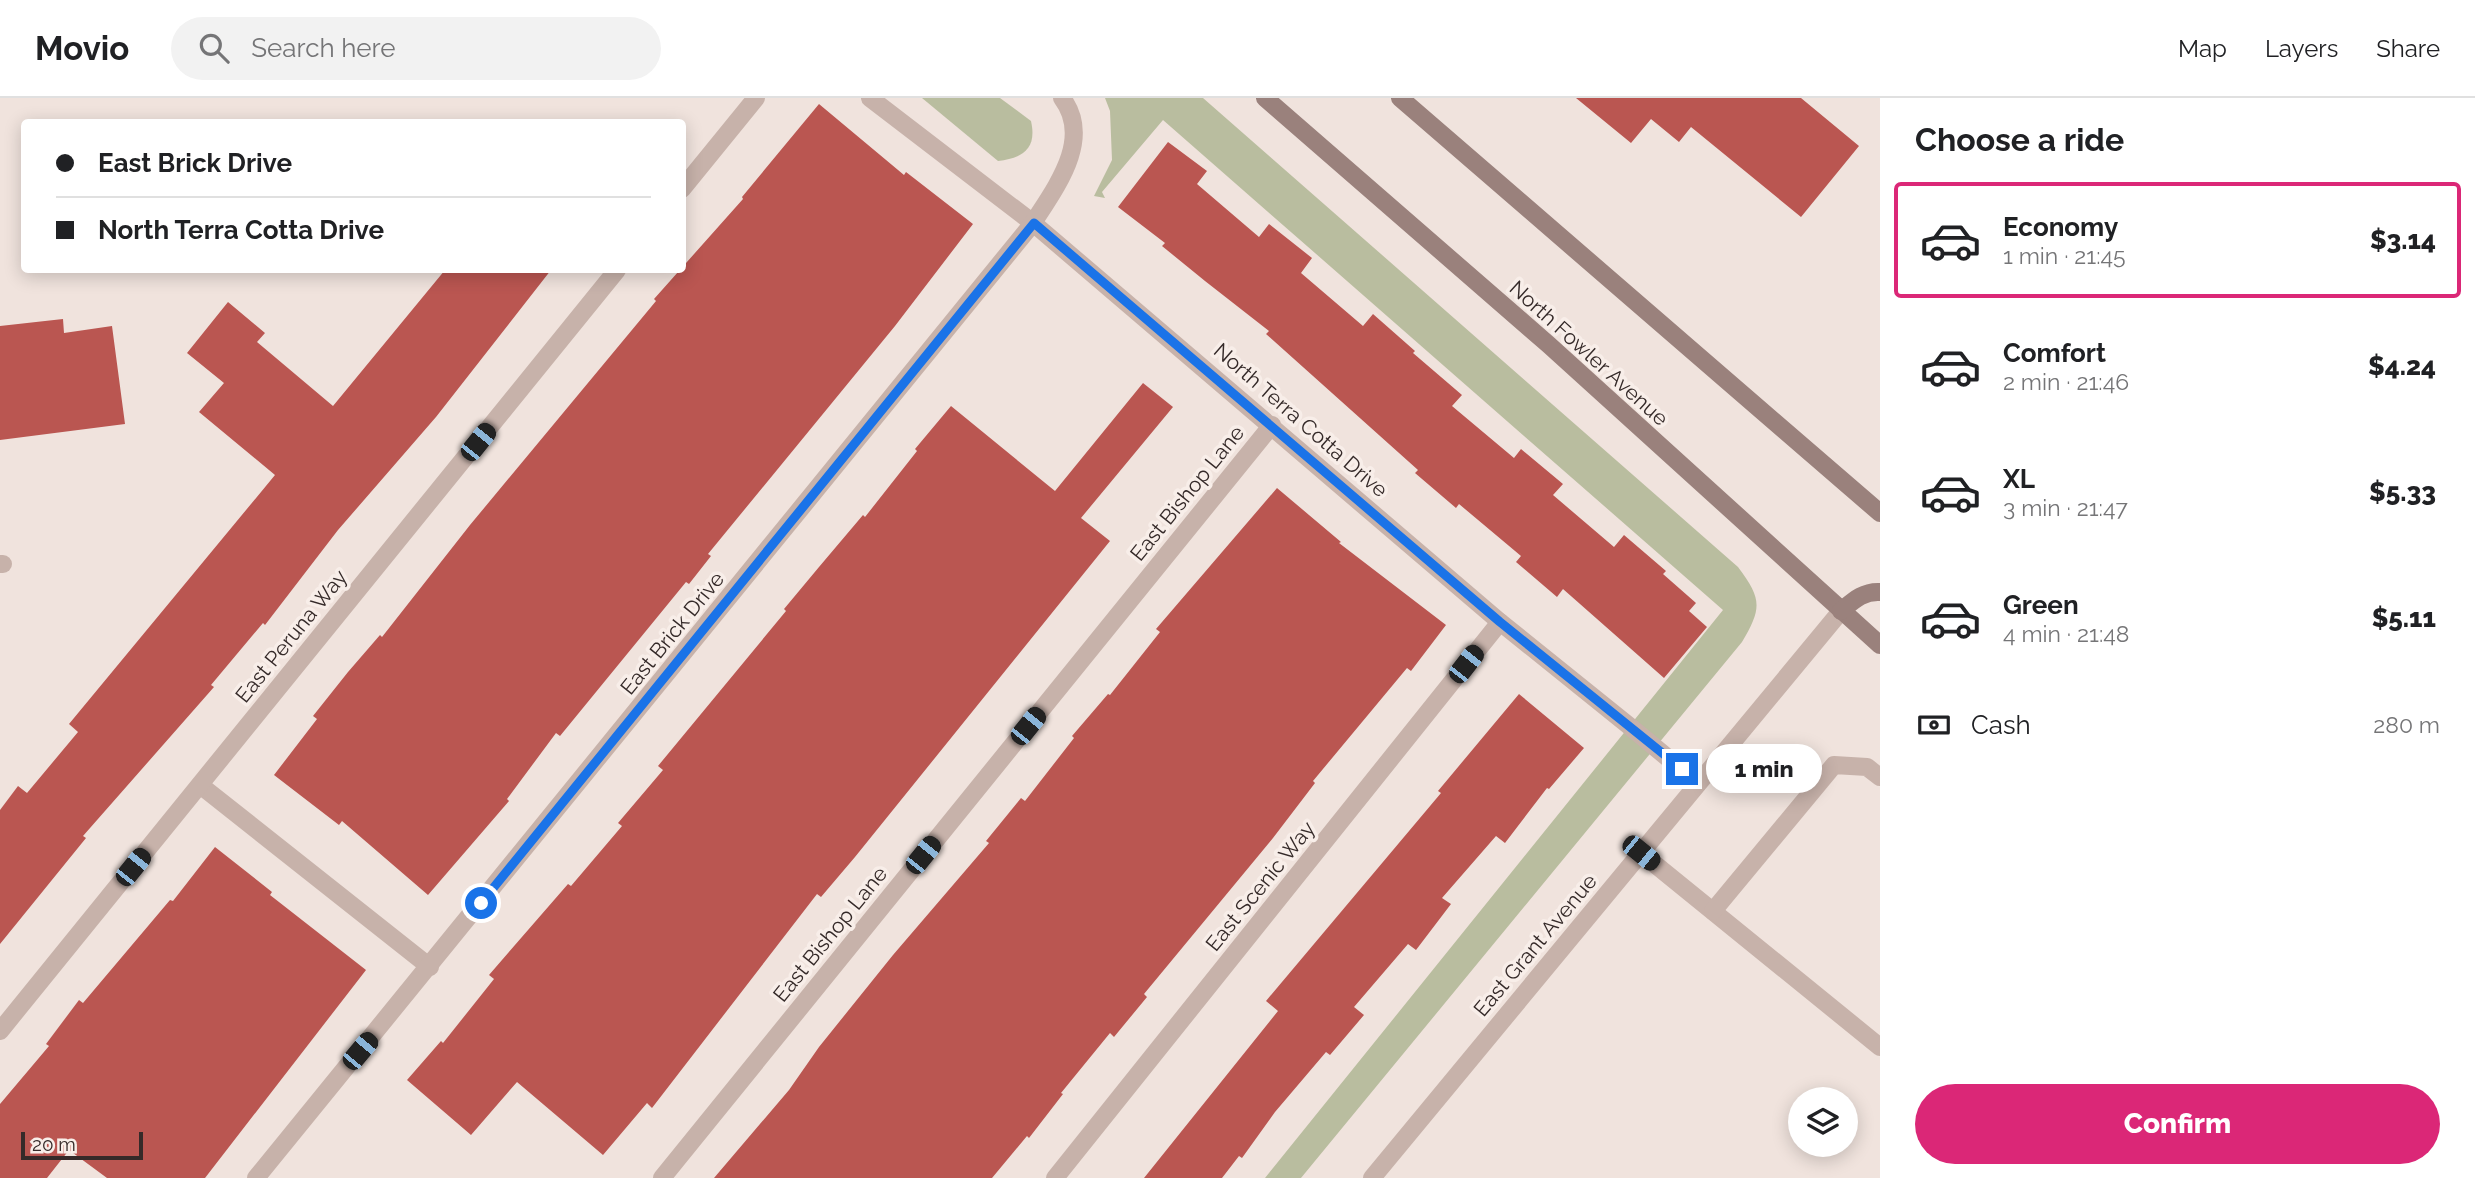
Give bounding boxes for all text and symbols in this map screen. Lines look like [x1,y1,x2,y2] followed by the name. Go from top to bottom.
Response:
[171,17,661,80] search box
[35,29,129,68] text: Movio
[195,29,233,67] icon: search
[251,33,396,63] text: Search here
[2178,34,2227,63] text: Map
[2265,34,2338,63] text: Layers
[2376,34,2440,63] text: Share
[1915,121,2124,158] text: Choose a ride
[98,148,292,178] text: East Brick Drive
[1919,209,1982,272] icon: car
[2003,212,2118,242] text: Economy
[98,215,384,245] text: North Terra Cotta Drive
[2370,225,2436,255] text: $3.14
[2003,242,2126,269] text: 1 min · 21:45
[1505,275,1673,431] street label: North Fowler Avenue
[1919,335,1982,398] icon: car
[1209,338,1393,502] street label: North Terra Cotta Drive
[2003,338,2106,368] text: Comfort
[2368,351,2436,381] text: $4.24
[2003,368,2129,395] text: 2 min · 21:46
[457,419,500,465] car
[1125,420,1249,566] street label: East Bishop Lane
[1919,461,1982,524] icon: car
[2003,464,2035,494] text: XL
[2369,477,2436,507] text: $5.33
[2003,494,2128,521] text: 3 min · 21:47
[230,565,352,707] street label: East Peruna Way
[615,567,729,699] street label: East Brick Drive
[1919,587,1982,650] icon: car
[2003,590,2079,620] text: Green
[2372,603,2436,633] text: $5.11
[2003,620,2129,647] text: 4 min · 21:48
[1445,641,1488,687] car
[1007,703,1050,749] car
[1915,706,1953,744] icon: cash
[1971,710,2031,740] text: Cash
[2373,711,2440,738] text: 280 m
[1706,744,1822,794] callout: 1 min
[1666,753,1698,785] route end
[1734,755,1794,782] text: 1 min
[1200,816,1320,956] street label: East Scenic Way
[902,832,945,878] car
[1619,832,1664,874] car
[112,844,155,890] car
[768,861,892,1007] street label: East Bishop Lane
[1468,869,1602,1021] street label: East Grant Avenue
[465,887,497,919] route start
[339,1028,382,1074] car
[1915,1084,2440,1164] button: Confirm
[1788,1087,1858,1157] map controls
[1788,1087,1858,1157] button: layers
[21,1129,144,1161] scale bar
[32,1133,76,1155] text: 20 m

